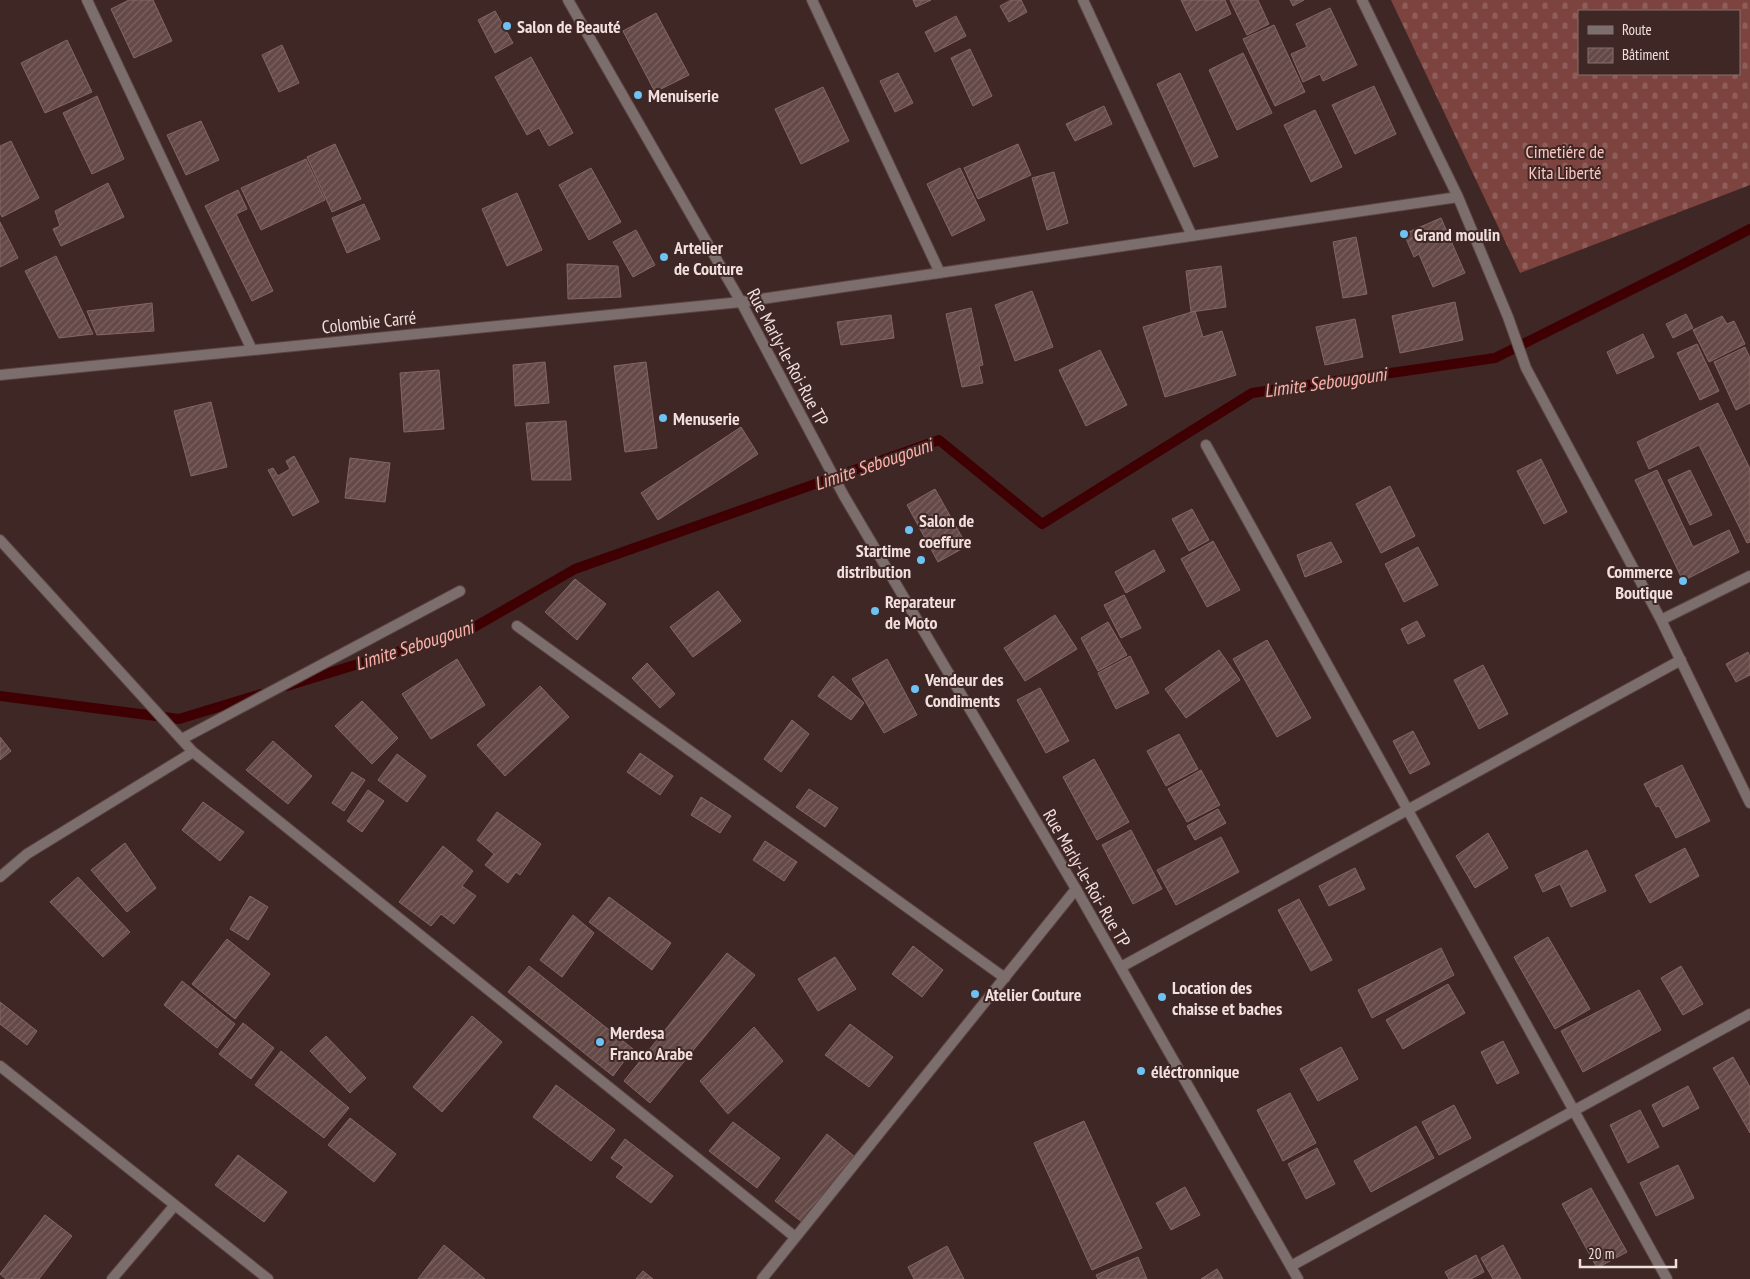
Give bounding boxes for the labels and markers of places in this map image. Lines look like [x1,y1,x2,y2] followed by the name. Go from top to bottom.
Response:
[517,15,621,38] place label: Salon de Beauté
[501,20,513,32] marker: Salon de Beauté
[648,84,719,107] place label: Menuiserie
[632,89,644,101] marker: Menuiserie
[1414,223,1500,246] place label: Grand moulin
[1398,228,1410,240] marker: Grand moulin
[673,236,743,280] place label: Artelier de Couture
[658,251,670,263] marker: Artelier de Couture
[673,407,740,430] place label: Menuserie
[657,412,669,424] marker: Menuserie
[919,509,975,553] place label: Salon de coeffure
[903,524,915,536] marker: Salon de coeffure
[837,539,911,583] place label: Startime distribution
[915,554,927,566] marker: Startime distribution
[1607,560,1673,604] place label: Commerce Boutique
[1677,575,1689,587] marker: Commerce Boutique
[885,590,956,634] place label: Reparateur de Moto
[869,605,881,617] marker: Reparateur de Moto
[924,668,1003,712] place label: Vendeur des Condiments
[909,683,921,695] marker: Vendeur des Condiments
[1172,976,1282,1020] place label: Location des chaisse et baches
[984,983,1082,1006] place label: Atelier Couture
[969,988,981,1000] marker: Atelier Couture
[1156,991,1168,1003] marker: Location des chaisse et baches
[610,1021,693,1065] place label: Merdesa Franco Arabe
[594,1036,606,1048] marker: Merdesa Franco Arabe
[1151,1060,1240,1083] place label: éléctronnique
[1135,1065,1147,1077] marker: éléctronnique

